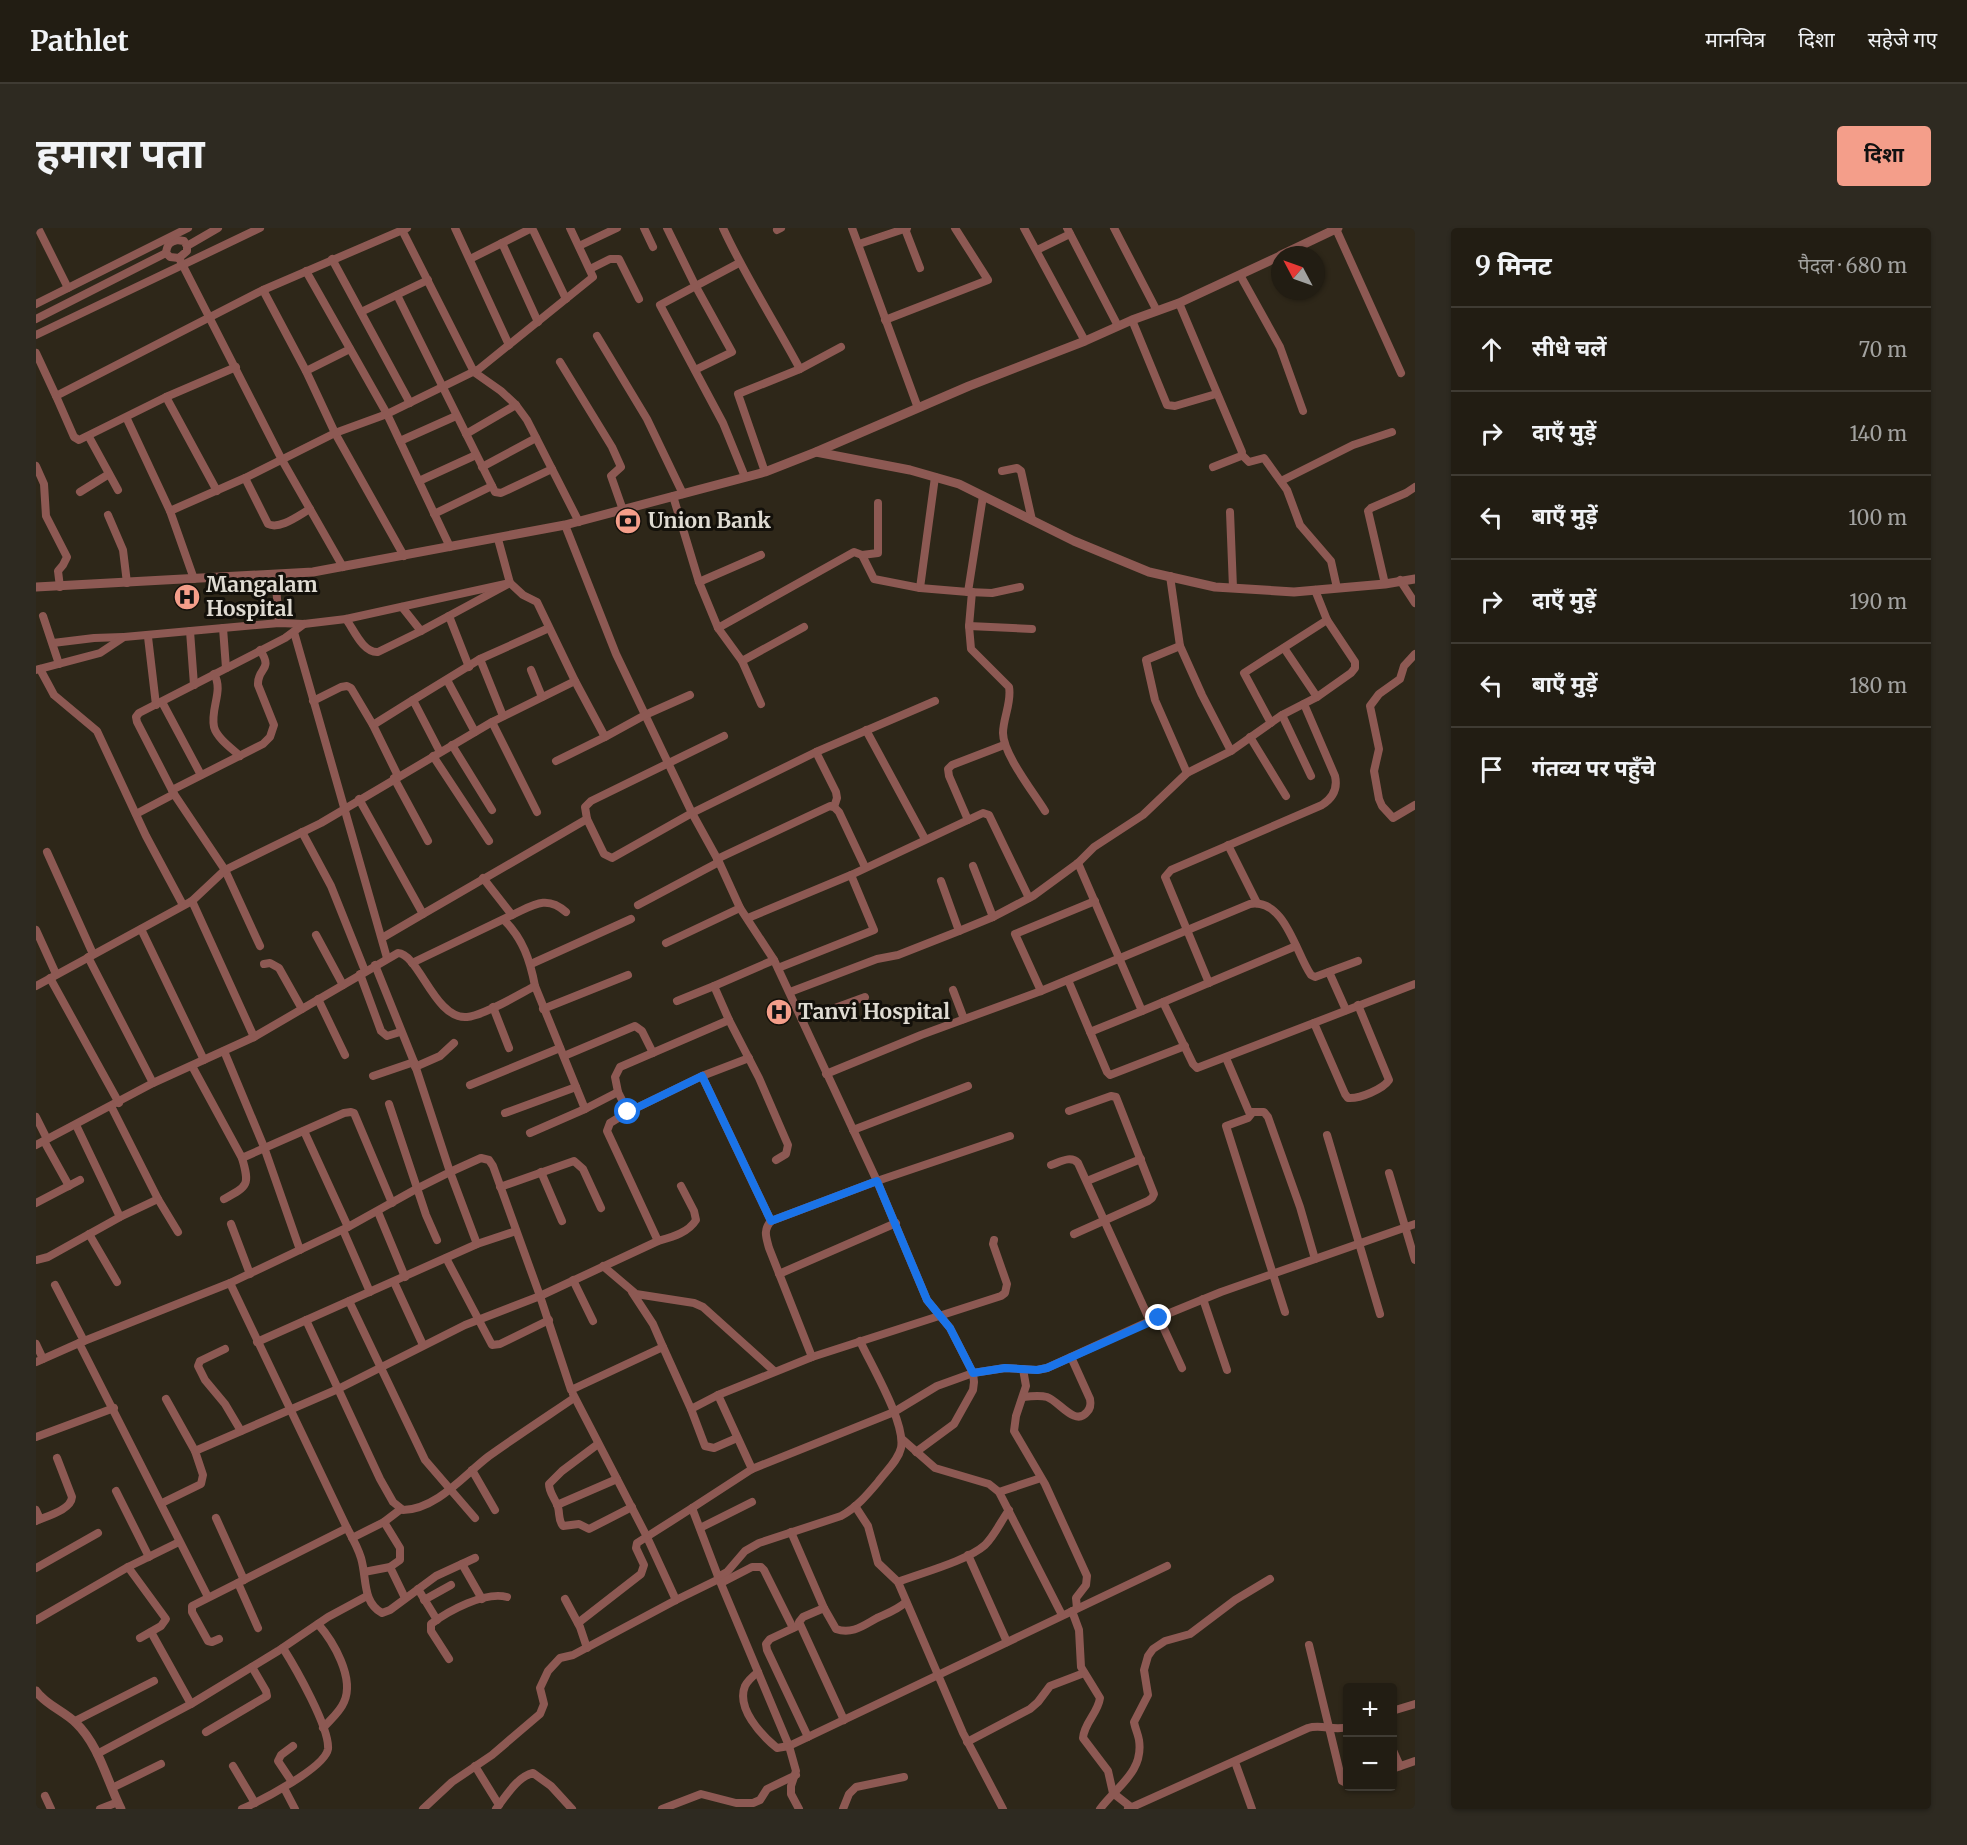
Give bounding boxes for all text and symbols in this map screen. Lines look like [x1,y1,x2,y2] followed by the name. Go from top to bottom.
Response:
[30,23,129,59] text: Pathlet
[1705,26,1765,53] text: मानचित्र
[1798,26,1835,53] text: दिशा
[1868,26,1937,53] text: सहेजे गए
[1837,126,1931,186] button: दिशा
[36,127,205,179] text: हमारा पता
[1271,246,1325,300] north arrow
[1475,249,1552,282] text: 9 मिनट
[1798,253,1907,278] text: पैदल · 680 m
[1475,333,1508,366] icon: ahead
[1532,334,1607,362] text: सीधे चलें
[1859,337,1907,362] text: 70 m
[1475,417,1508,450] icon: right
[1532,418,1596,446] text: दाएँ मुड़ें
[1850,421,1907,446] text: 140 m
[1475,501,1508,534] icon: left
[1532,502,1598,530] text: बाएँ मुड़ें
[1848,505,1907,530] text: 100 m
[613,506,643,536] bank icon: Union Bank
[648,507,771,534] place label: Union Bank
[206,571,318,622] place label: Mangalam Hospital
[172,582,202,612] hospital icon: Mangalam Hospital
[1475,585,1508,618] icon: right
[1532,586,1596,614] text: दाएँ मुड़ें
[1849,589,1907,614] text: 190 m
[1475,669,1508,702] icon: left
[1532,670,1598,698] text: बाएँ मुड़ें
[1849,673,1907,698] text: 180 m
[1475,753,1508,786] icon: arrive
[1532,754,1656,782] text: गंतव्य पर पहुँचे
[764,997,794,1027] hospital icon: Tanvi Hospital
[798,998,950,1025] place label: Tanvi Hospital
[614,1098,640,1124] route start
[1145,1304,1171,1330] route end
[1343,1683,1397,1791] map controls
[1343,1683,1397,1737] button: +
[1343,1737,1397,1791] button: −

